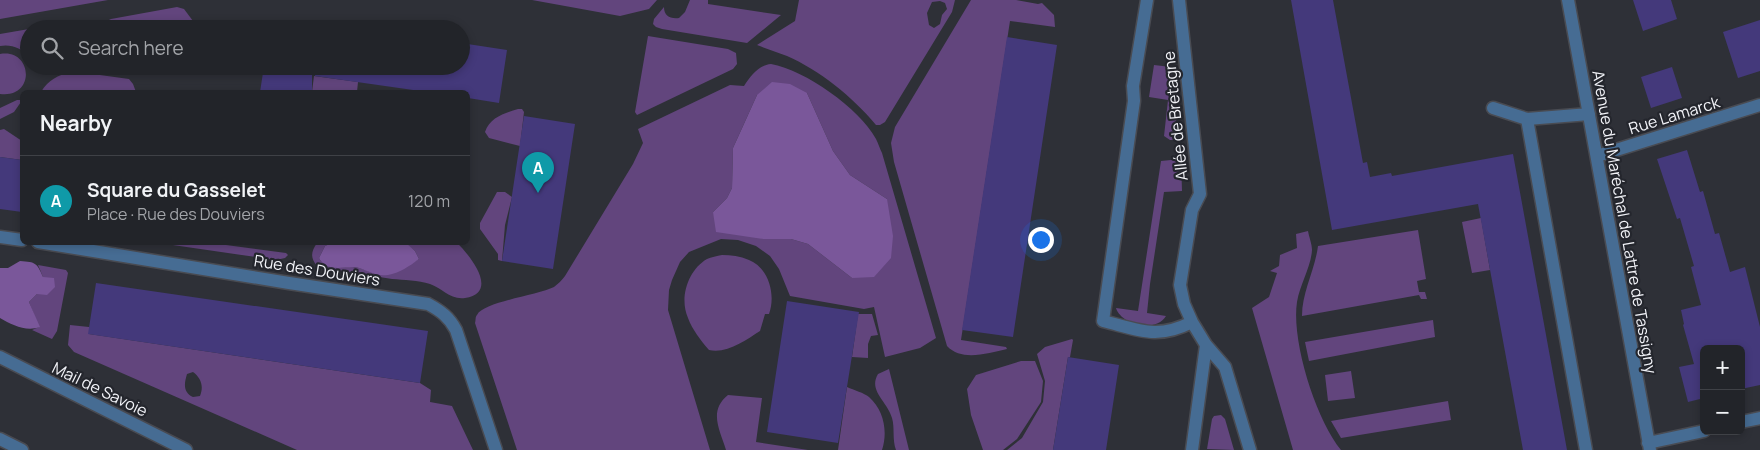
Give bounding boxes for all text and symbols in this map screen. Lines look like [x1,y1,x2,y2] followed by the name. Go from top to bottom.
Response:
[20,20,470,75] search box
[38,34,66,62] icon: search
[78,35,184,61] text: Search here
[1157,50,1193,182] street label: Allée de Bretagne
[1587,68,1663,376] street label: Avenue du Maréchal de Lattre de Tassigny
[1626,90,1723,139] street label: Rue Lamarck
[40,109,112,137] text: Nearby
[522,152,554,193] pin: A
[87,177,266,203] text: Square du Gasselet
[51,190,61,212] text: A
[408,190,450,212] text: 120 m
[87,203,265,225] text: Place · Rue des Douviers
[1028,227,1054,253] your location
[252,249,382,291] street label: Rue des Douviers
[1700,345,1745,435] map controls
[1700,345,1745,390] button: +
[49,356,151,422] street label: Mail de Savoie
[1700,390,1745,435] button: −

